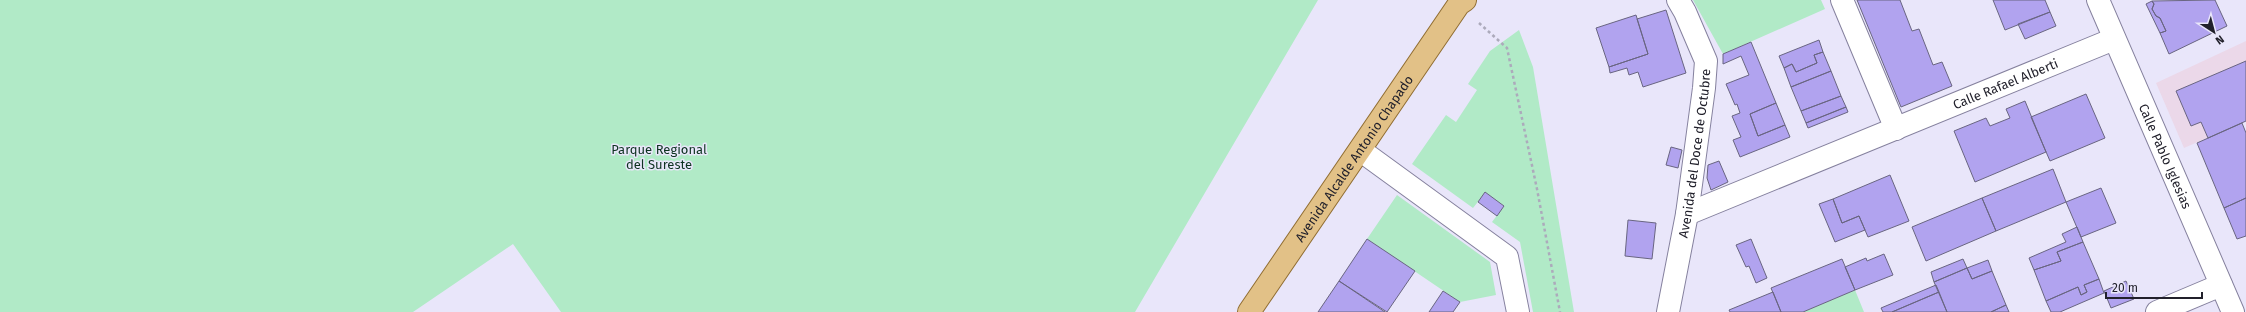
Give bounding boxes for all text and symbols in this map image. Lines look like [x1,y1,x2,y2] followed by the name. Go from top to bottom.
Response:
[2194,12,2234,52] north arrow
[2213,32,2226,47] text: N
[1951,55,2060,112] street label: Calle Rafael Alberti
[1675,68,1713,239] street label: Avenida del Doce de Octubre
[1292,72,1416,244] street label: Avenida Alcalde Antonio Chapado
[2136,101,2195,211] street label: Calle Pablo Iglesias
[611,142,707,172] park label: Parque Regional del Sureste
[2106,274,2202,300] scale bar
[2112,281,2138,295] text: 20 m

